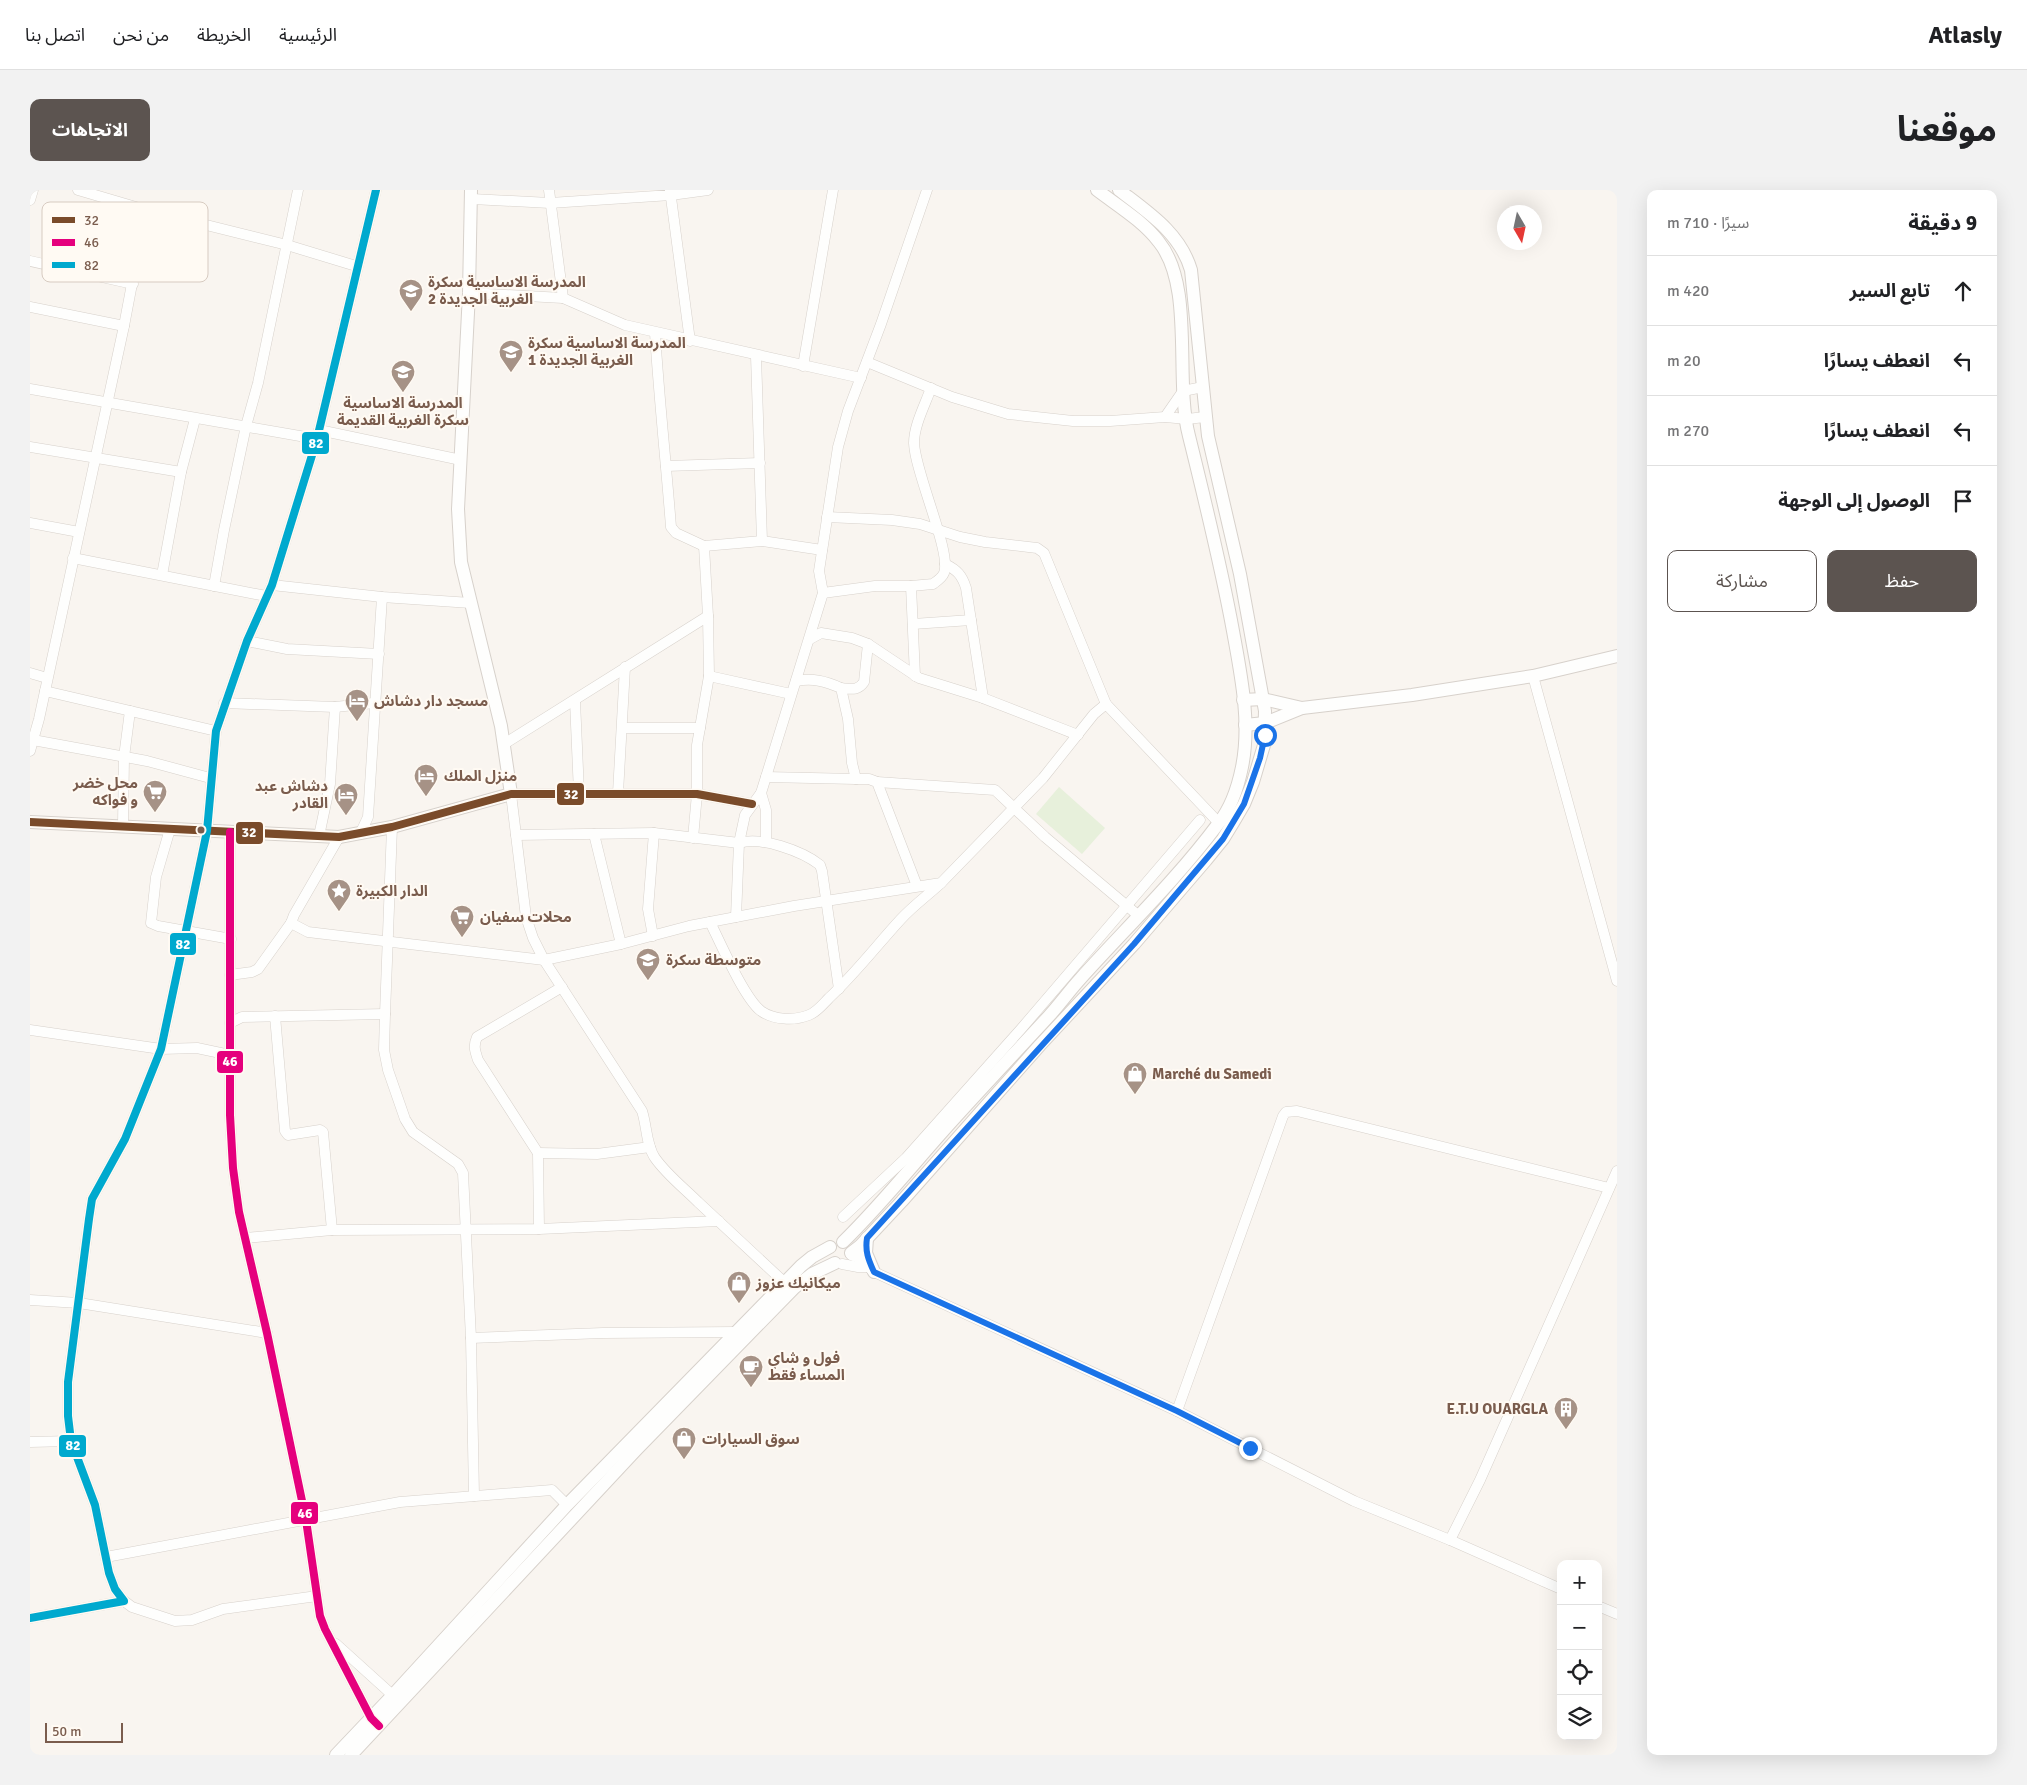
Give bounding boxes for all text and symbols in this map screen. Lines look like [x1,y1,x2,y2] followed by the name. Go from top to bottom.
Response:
[1929,20,2002,50] text: Atlasly
[25,24,85,46] text: اتصل بنا
[113,24,169,46] text: من نحن
[197,24,251,46] text: الخريطة
[279,24,337,46] text: الرئيسية
[30,99,150,161] button: الاتجاهات
[1897,108,1997,151] text: موقعنا
[42,202,208,282] legend
[1497,205,1542,250] north arrow
[1908,210,1977,236] text: 9 دقيقة
[84,212,99,229] text: 32
[1667,213,1749,233] text: سيرًا · 710 m
[84,234,99,251] text: 46
[84,257,99,274] text: 82
[428,273,586,308] place label: المدرسة الاساسية سكرة الغربية الجديدة 2
[1949,277,1977,305] icon: ahead
[398,278,424,312] school or university icon: المدرسة الاساسية سكرة الغربية الجديدة 2
[1850,279,1930,303] text: تابع السير
[1667,281,1709,301] text: 420 m
[528,334,686,369] place label: المدرسة الاساسية سكرة الغربية الجديدة 1
[498,339,524,373] school or university icon: المدرسة الاساسية سكرة الغربية الجديدة 1
[1949,347,1977,375] icon: left
[1824,349,1930,373] text: انعطف يسارًا
[1667,351,1701,371] text: 20 m
[390,359,416,393] school or university icon: المدرسة الاساسية سكرة الغربية القديمة
[337,394,469,429] place label: المدرسة الاساسية سكرة الغربية القديمة
[1949,417,1977,445] icon: left
[1824,419,1930,443] text: انعطف يسارًا
[1667,421,1709,441] text: 270 m
[301,431,330,455] line badge: 82
[308,435,324,452] text: 82
[1949,487,1977,515] icon: arrive
[1778,489,1930,513] text: الوصول إلى الوجهة
[1667,550,1817,612] button: مشاركة
[1827,550,1977,612] button: حفظ
[344,688,370,722] hotel icon: مسجد دار دشاش
[374,692,488,710] place label: مسجد دار دشاش
[1254,724,1277,747] route start
[413,763,439,797] hotel icon: منزل الملك
[444,767,517,785] place label: منزل الملك
[72,774,138,809] place label: محل خضر و فواكه
[255,777,328,812] place label: دشاش عبد القادر
[142,779,168,813] supermarket icon: محل خضر و فواكه
[333,782,359,816] hotel icon: دشاش عبد القادر
[556,782,585,806] line badge: 32
[563,786,579,803] text: 32
[235,821,264,845] line badge: 32
[241,824,257,841] text: 32
[196,825,206,835] unlabelled marker
[326,878,352,912] place icon: الدار الكبيرة
[356,882,428,900] place label: الدار الكبيرة
[449,904,475,938] supermarket icon: محلات سفيان
[480,908,572,926] place label: محلات سفيان
[169,932,197,956] line badge: 82
[175,936,191,953] text: 82
[635,947,661,981] school or university icon: متوسطة سكرة
[666,951,761,969] place label: متوسطة سكرة
[216,1050,244,1074] line badge: 46
[222,1053,238,1070] text: 46
[1122,1061,1148,1095] shop icon: Marché du Samedi
[1152,1065,1272,1083] place label: Marché du Samedi
[726,1270,752,1304] shop icon: ميكانيك عزوز
[755,1274,841,1292] place label: ميكانيك عزوز
[768,1349,845,1384] place label: فول و شاي المساء فقط
[738,1354,764,1388] cafe icon: فول و شاي المساء فقط
[1553,1396,1579,1430] building icon: E.T.U OUARGLA
[1447,1400,1548,1418] place label: E.T.U OUARGLA
[671,1426,697,1460] shop icon: سوق السيارات
[702,1430,800,1448] place label: سوق السيارات
[58,1434,87,1458] line badge: 82
[65,1437,81,1454] text: 82
[1239,1437,1262,1460] route end
[290,1501,319,1525] line badge: 46
[297,1505,313,1522] text: 46
[1557,1560,1602,1740] map controls
[1557,1560,1602,1605] button: +
[1557,1605,1602,1650] button: −
[1557,1650,1602,1695] button: locate
[1557,1695,1602,1740] button: layers
[45,1720,122,1743] scale bar
[52,1723,81,1740] text: 50 m

